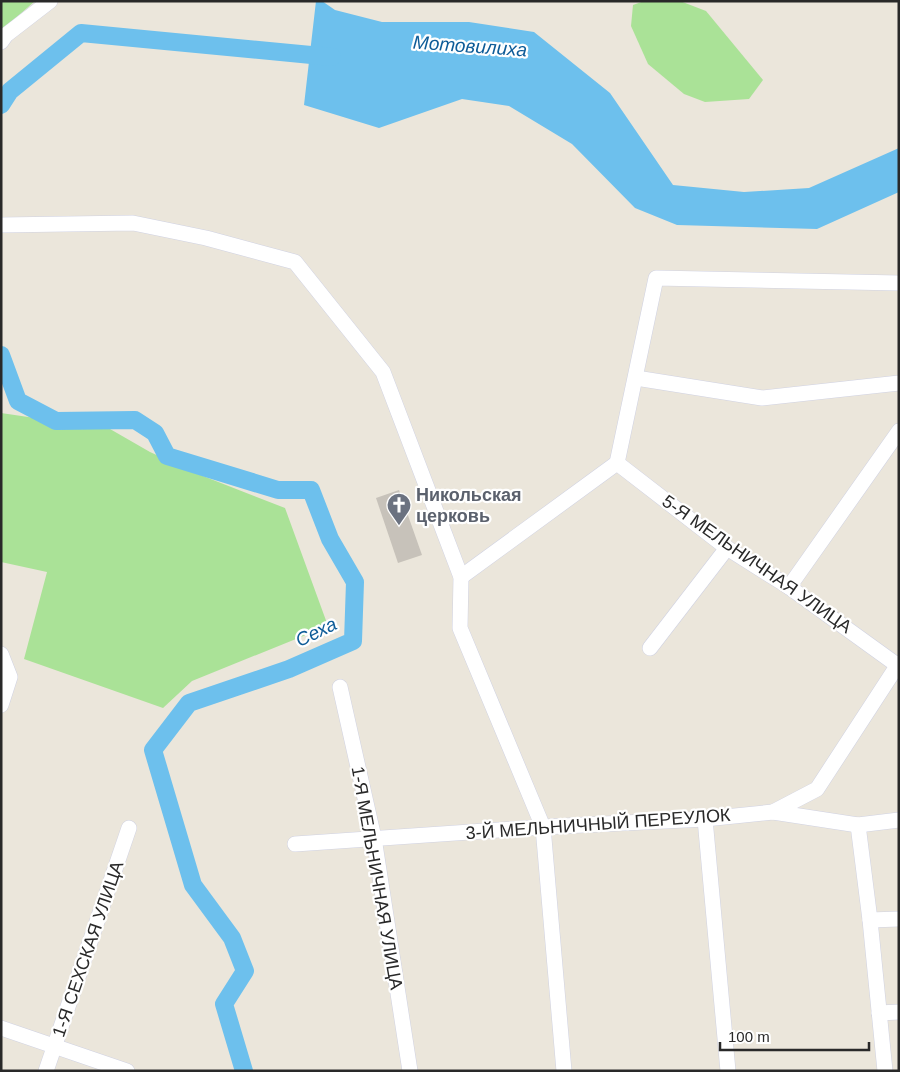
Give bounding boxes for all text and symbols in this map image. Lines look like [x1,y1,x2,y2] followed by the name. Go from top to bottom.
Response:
[412,32,528,60] water label: Мотовилиха
[416,485,521,526] place label: Никольская церковь
[659,491,855,637] street label: 5-Я МЕЛЬНИЧНАЯ УЛИЦА
[386,492,412,526] church icon: Никольская церковь
[292,613,340,651] water label: Сеха
[347,765,407,991] street label: 1-Я МЕЛЬНИЧНАЯ УЛИЦА
[465,804,732,843] street label: 3-Й МЕЛЬНИЧНЫЙ ПЕРЕУЛОК
[48,858,128,1040] street label: 1-Я СЕХСКАЯ УЛИЦА
[720,1020,869,1052] scale bar
[728,1028,770,1045] text: 100 m

